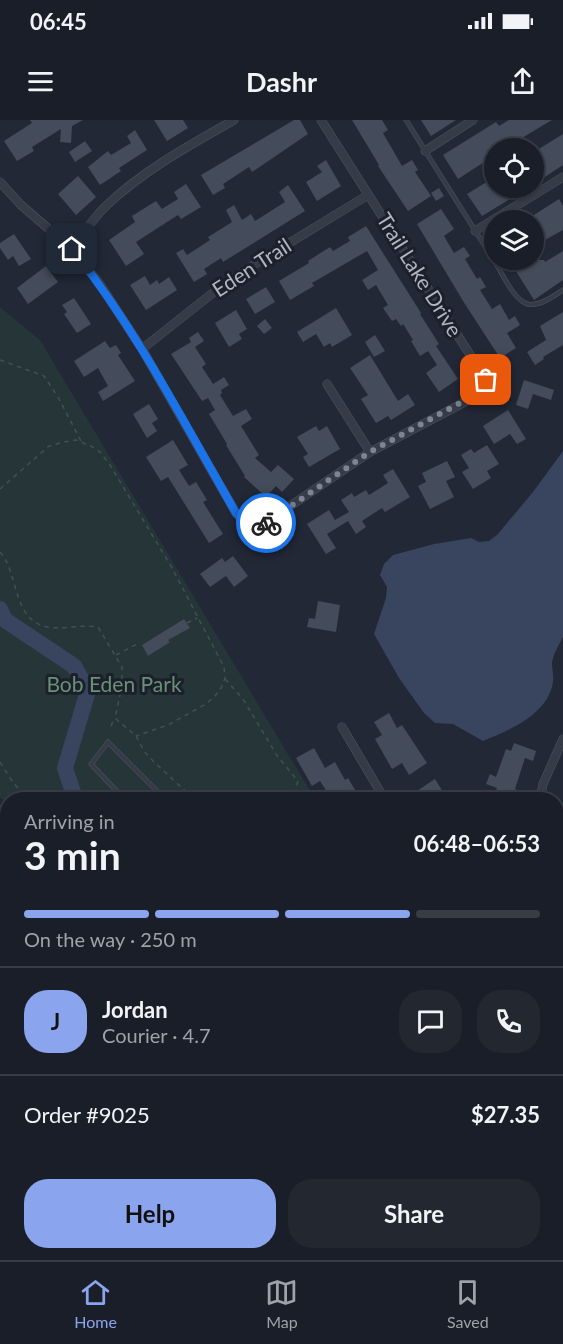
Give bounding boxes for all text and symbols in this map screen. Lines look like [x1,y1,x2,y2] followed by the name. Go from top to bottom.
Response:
[30,8,87,35] text: 06:45
[24,65,57,98] icon: menu
[246,65,317,98] text: Dashr
[506,65,539,98] icon: share
[484,138,544,270] map controls
[484,138,544,198] button: locate
[372,208,468,341] street label: Trail Lake Drive
[484,210,544,270] button: layers
[46,223,97,274] pin
[55,232,88,265] icon: home
[207,232,295,301] street label: Eden Trail
[460,354,511,405] pin
[469,363,502,396] icon: bag
[236,493,296,553] courier
[250,507,283,540] icon: bike
[46,671,182,696] park label: Bob Eden Park
[24,809,115,833] text: Arriving in
[414,830,540,857] text: 06:48–06:53
[24,832,121,878] text: 3 min
[24,927,197,951] text: On the way · 250 m
[399,990,462,1053] button: chat
[477,990,540,1053] button: phone
[102,996,168,1023] text: Jordan
[51,1008,60,1035] text: J
[102,1023,211,1047] text: Courier · 4.7
[24,1101,150,1128] text: Order #9025
[471,1101,540,1128] text: $27.35
[24,1179,276,1248] button: Help
[288,1179,540,1248] button: Share
[74,1276,117,1331] tab: Home
[265,1276,298,1331] tab: Map
[447,1276,489,1331] tab: Saved

